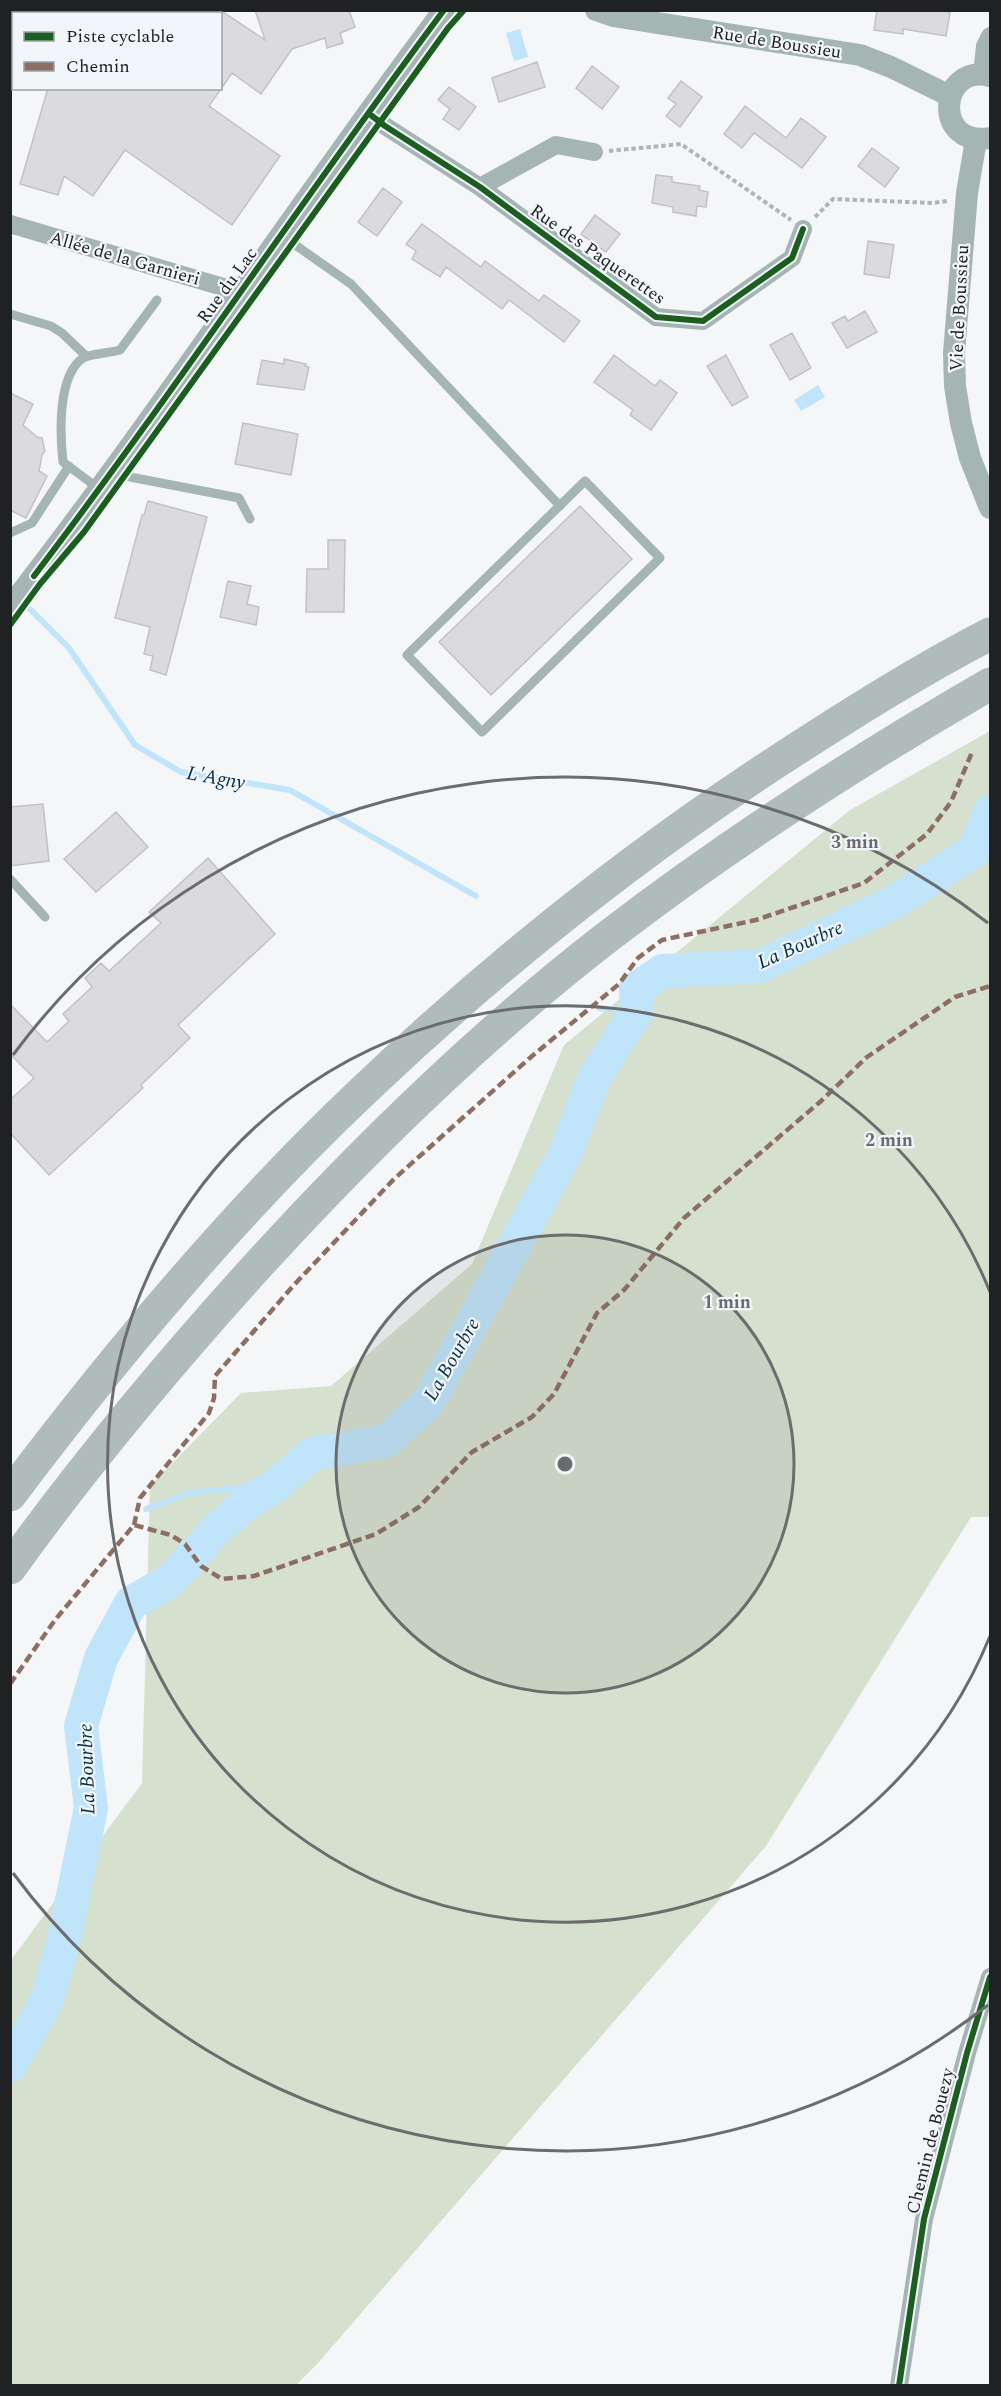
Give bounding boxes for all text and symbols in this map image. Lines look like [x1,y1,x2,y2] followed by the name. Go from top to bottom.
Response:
[12,12,222,90] legend
[711,19,843,66] street label: Rue de Boussieu
[66,23,174,50] text: Piste cyclable
[66,53,130,80] text: Chemin
[524,197,671,311] street label: Rue des Paquerettes
[47,224,203,293] street label: Allée de la Garnieri
[190,241,264,329] street label: Rue du Lac
[943,244,976,372] street label: Vie de Boussieu
[184,758,247,798] water label: L'Agny
[831,829,879,856] text: 3 min
[752,913,848,977] water label: La Bourbre
[865,1127,913,1154] text: 2 min
[703,1289,751,1316] text: 1 min
[416,1312,488,1407] water label: La Bourbre
[555,1454,575,1474] centre of rings
[70,1723,104,1815] water label: La Bourbre
[899,2064,962,2217] street label: Chemin de Bouezy

